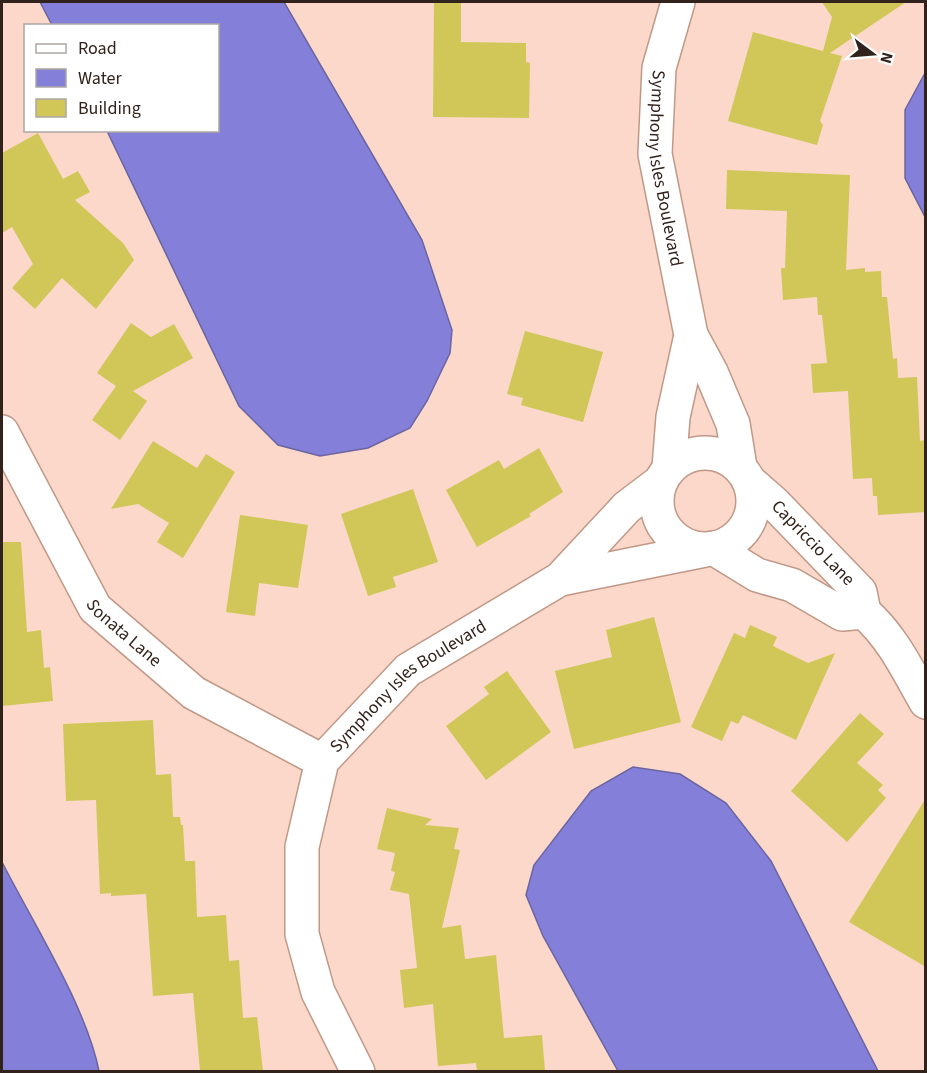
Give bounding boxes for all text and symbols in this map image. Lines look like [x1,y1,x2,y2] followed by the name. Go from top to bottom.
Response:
[24,24,219,132] legend
[843,24,903,84] north arrow
[78,36,117,61] text: Road
[874,50,898,66] text: N
[78,66,122,91] text: Water
[642,70,690,269] street label: Symphony Isles Boulevard
[78,96,141,121] text: Building
[766,495,860,591] street label: Capriccio Lane
[80,595,167,673] street label: Sonata Lane
[324,614,491,758] street label: Symphony Isles Boulevard

